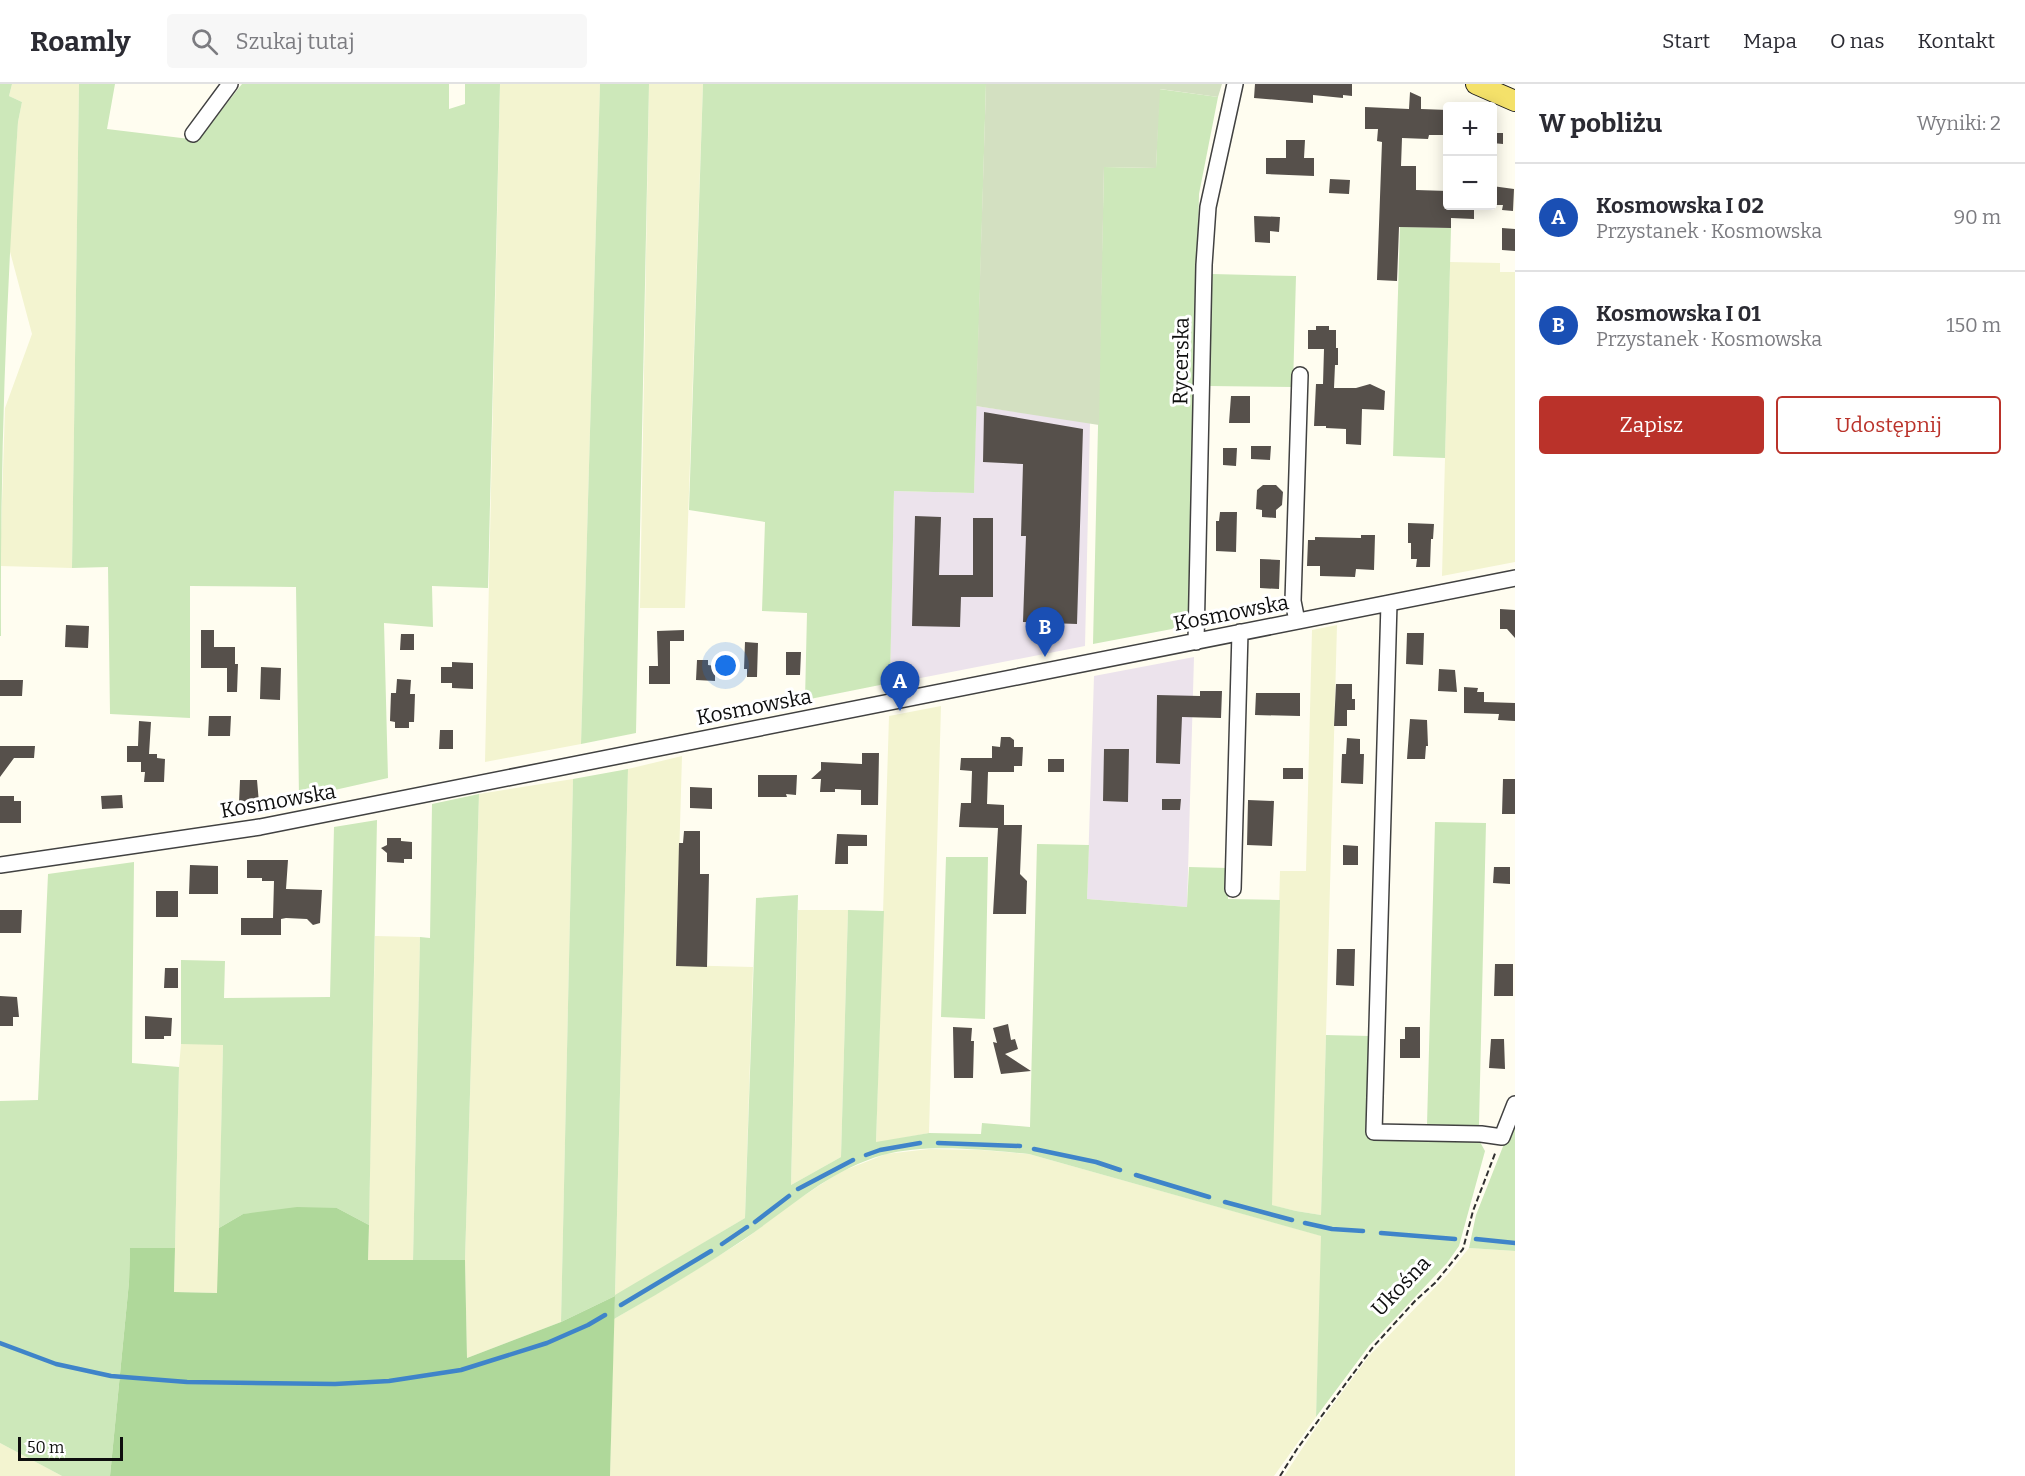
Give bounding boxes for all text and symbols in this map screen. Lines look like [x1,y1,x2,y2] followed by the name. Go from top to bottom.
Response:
[167,14,587,68] search box
[30,25,131,58] text: Roamly
[188,25,221,58] icon: search
[236,28,355,55] text: Szukaj tutaj
[1662,28,1710,54] text: Start
[1743,28,1797,54] text: Mapa
[1830,28,1885,54] text: O nas
[1918,28,1995,54] text: Kontakt
[1443,102,1497,210] map controls
[1443,102,1497,156] button: +
[1539,108,1662,139] text: W pobliżu
[1917,111,2001,135] text: Wyniki: 2
[1443,156,1497,210] button: −
[1596,192,1764,219] text: Kosmowska I 02
[1551,205,1566,229] text: A
[1953,205,2001,229] text: 90 m
[1596,219,1822,243] text: Przystanek · Kosmowska
[1596,300,1761,327] text: Kosmowska I 01
[1552,313,1565,337] text: B
[1946,313,2001,337] text: 150 m
[1167,316,1195,405] street label: Rycerska
[1596,327,1822,351] text: Przystanek · Kosmowska
[1539,396,1764,454] button: Zapisz
[1776,396,2001,454] button: Udostępnij
[1171,589,1291,637] street label: Kosmowska
[1026,608,1064,657] pin: B
[711,651,740,680] your location
[880,662,920,711] pin: A
[694,683,814,731] street label: Kosmowska
[218,778,338,824] street label: Kosmowska
[1366,1250,1436,1322] street label: Ukośna
[18,1434,123,1462] scale bar
[27,1438,64,1457] text: 50 m

